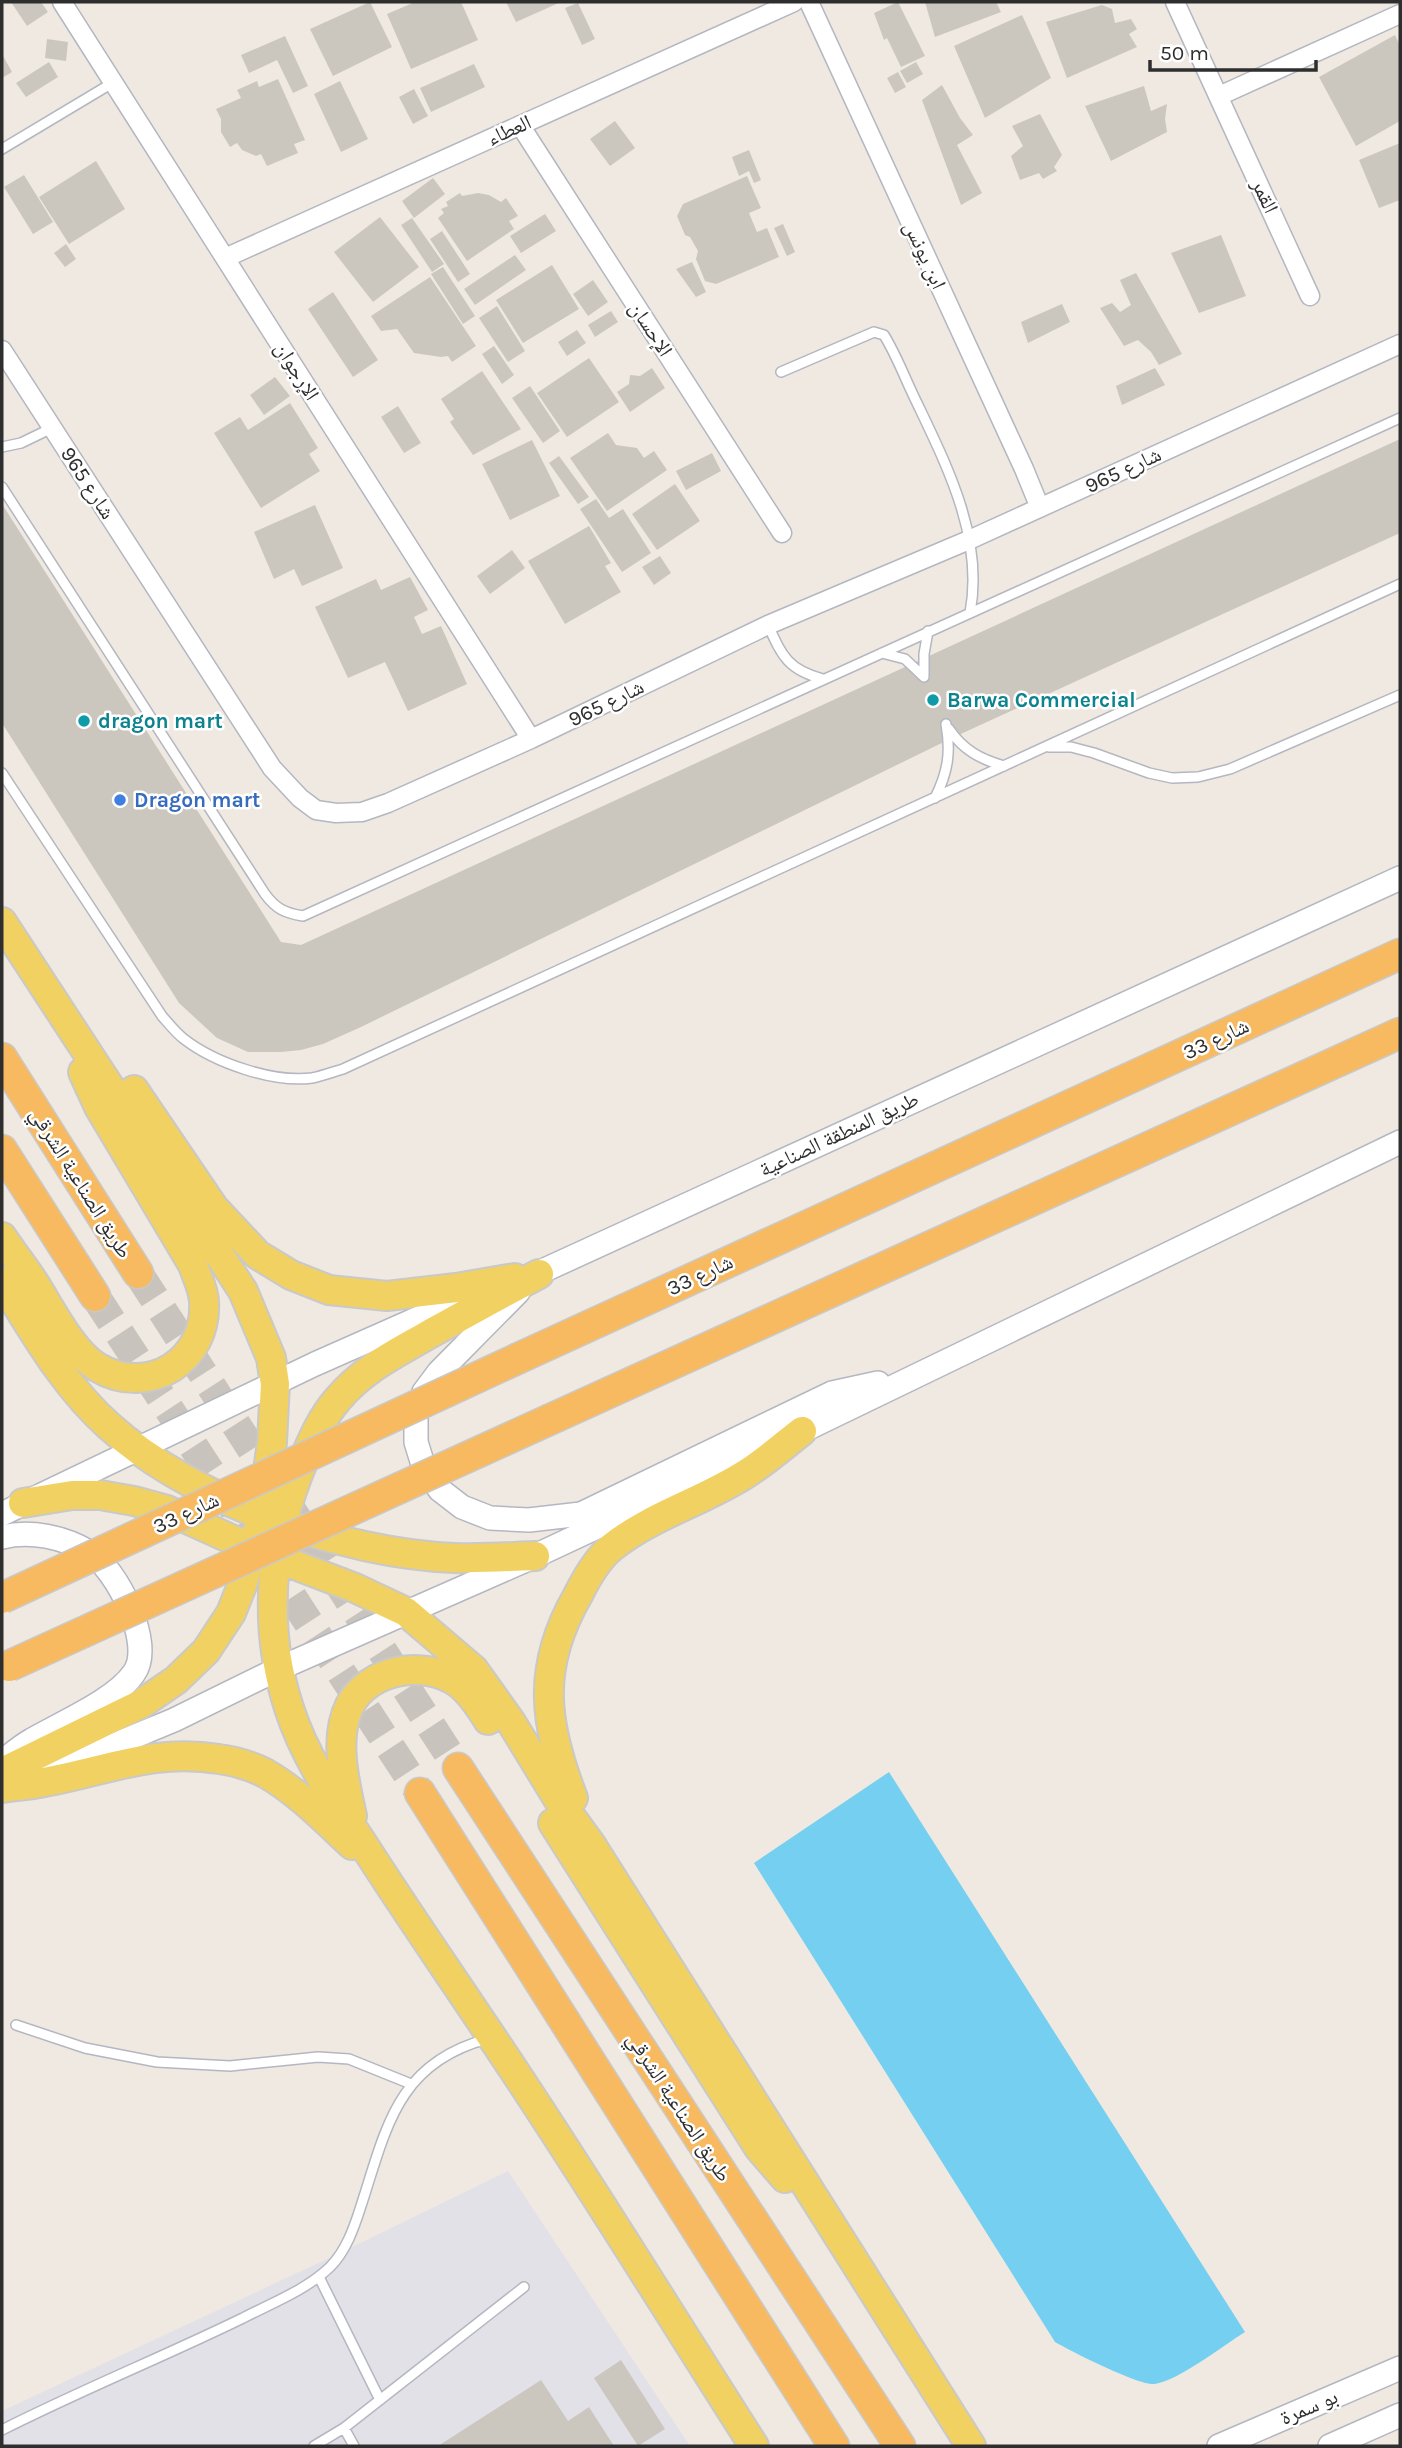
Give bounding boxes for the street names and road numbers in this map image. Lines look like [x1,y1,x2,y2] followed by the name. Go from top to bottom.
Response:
[483,110,535,150] street label: العطاء
[1246,174,1283,217] street label: القمر
[898,217,951,293] street label: ابن يونس
[624,297,678,362] street label: الإحسان
[269,337,324,405] street label: الإرجوان
[1081,442,1165,499] street label: شارع 965
[55,443,120,524] street label: شارع 965
[564,674,648,732] street label: شارع 965
[1179,1013,1253,1066] street label: شارع 33
[756,1087,923,1182] street label: طريق المنطقة الصناعية
[21,1103,137,1265] street label: طريق الصناعية الشرقي
[663,1249,737,1302] street label: شارع 33
[149,1487,223,1540] street label: شارع 33
[618,2028,736,2188] street label: طريق الصناعية الشرقي
[1277,2384,1341,2430] street label: بو سمرة

